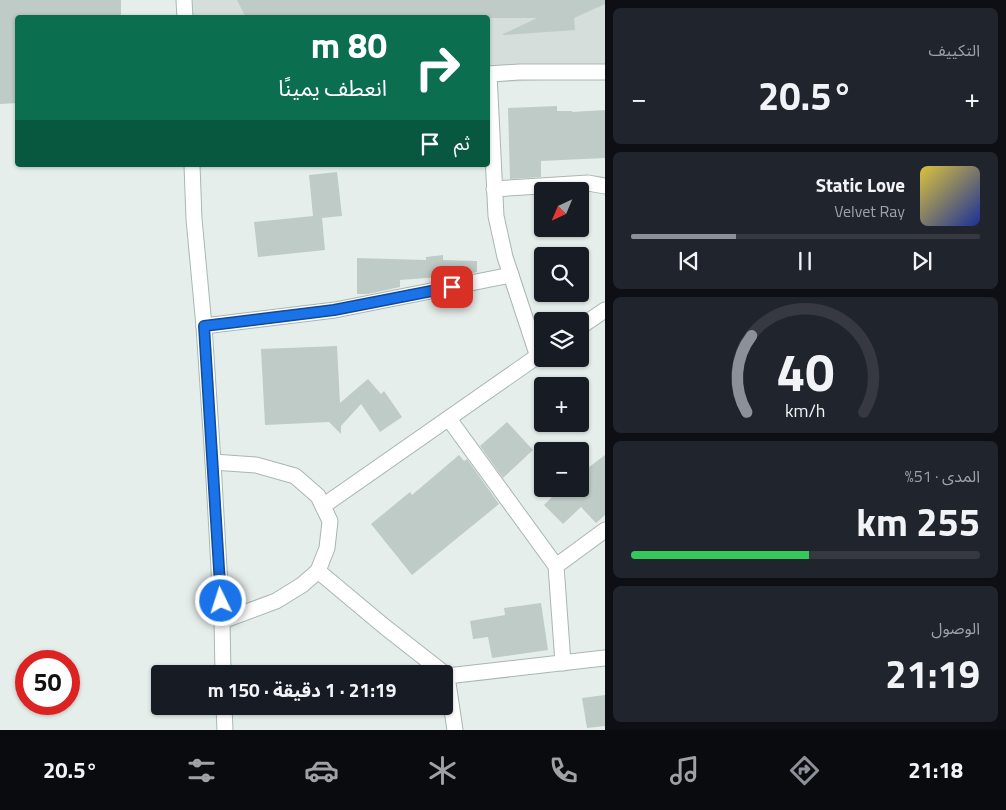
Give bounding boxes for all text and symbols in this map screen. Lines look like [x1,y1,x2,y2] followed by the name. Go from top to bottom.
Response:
[311,18,387,72] text: 80 m
[405,35,470,100] icon: right
[928,38,980,62] text: التكييف
[758,67,853,125] text: 20.5°
[278,71,387,105] text: انعطف يمينًا
[631,76,647,119] text: −
[964,76,980,119] text: +
[454,128,470,157] text: ثم
[416,130,444,158] icon: arrive
[816,170,905,199] text: Static Love
[534,182,589,238] north arrow
[534,182,589,497] map controls
[834,199,905,223] text: Velvet Ray
[534,247,589,302] button: search
[675,247,703,275] icon: previous
[791,247,819,275] icon: pause
[908,247,936,275] icon: next
[431,266,473,308] pin
[438,273,466,301] icon: arrive
[534,312,589,367] button: layers
[776,332,835,411] text: 40
[534,377,589,432] button: +
[785,397,826,424] text: km/h
[534,442,589,497] button: −
[905,464,980,488] text: المدى · 51%
[856,493,980,551] text: 255 km
[194,574,246,626] position arrow
[931,616,980,640] text: الوصول
[885,645,980,703] text: 21:19
[15,650,80,715] speed limit sign: 50
[208,675,396,704] text: 21:19 · 1 دقيقة · 150 m
[43,753,98,787] text: 20.5°
[184,753,219,788] icon: filters
[304,753,339,788] icon: car
[425,753,460,788] icon: climate
[546,753,581,788] icon: phone
[667,753,702,788] icon: music
[787,753,822,788] icon: directions
[908,753,963,787] text: 21:18

